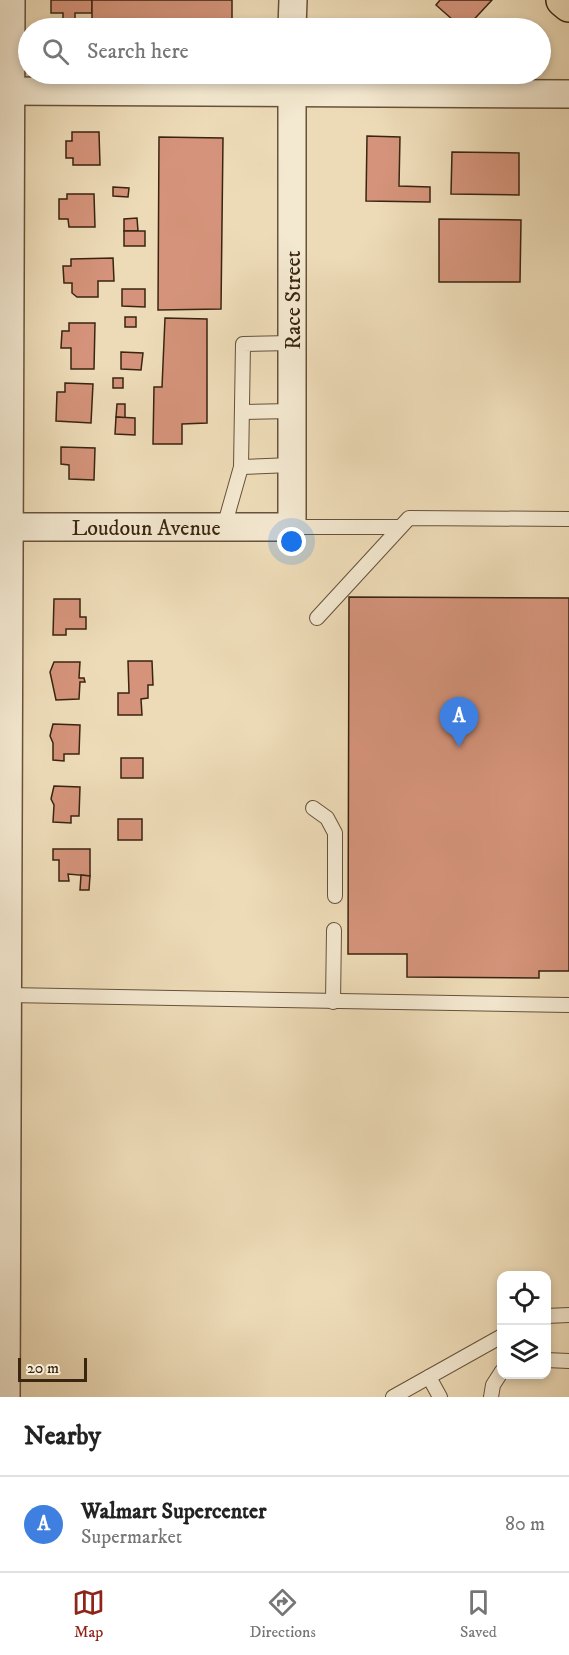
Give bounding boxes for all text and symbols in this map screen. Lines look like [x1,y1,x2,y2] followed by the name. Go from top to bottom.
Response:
[18,18,551,84] search box
[39,35,72,68] icon: search
[87,38,189,65] text: Search here
[280,250,307,350] street label: Race Street
[71,515,221,542] street label: Loudoun Avenue
[277,527,306,556] your location
[440,698,478,747] pin: A
[497,1271,551,1379] map controls
[497,1271,551,1325] button: locate
[497,1325,551,1379] button: layers
[18,1355,87,1382] scale bar
[27,1358,59,1378] text: 20 m
[24,1420,101,1453] text: Nearby
[81,1498,266,1525] text: Walmart Supercenter
[37,1512,50,1537] text: A
[505,1512,545,1537] text: 80 m
[81,1525,182,1550] text: Supermarket
[72,1586,105,1642] tab: Map
[249,1586,316,1642] tab: Directions
[460,1586,497,1642] tab: Saved

